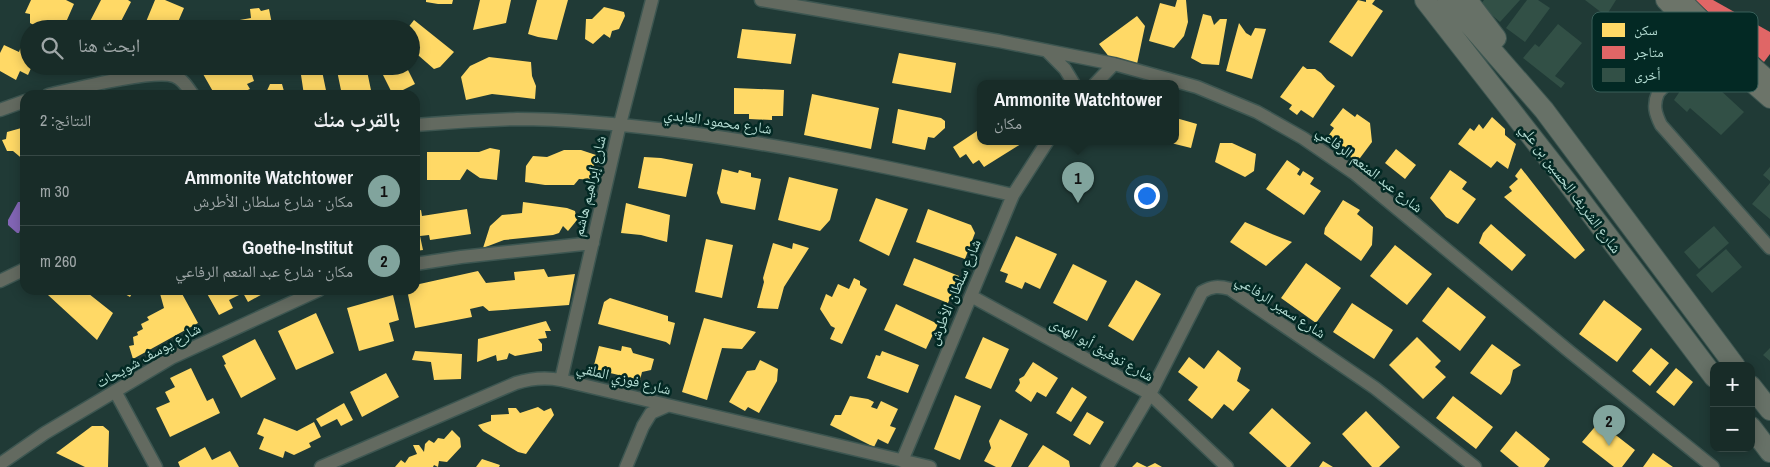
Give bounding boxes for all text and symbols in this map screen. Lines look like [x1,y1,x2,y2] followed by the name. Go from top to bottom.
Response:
[1592,12,1758,92] legend
[20,20,420,75] search box
[1634,21,1658,39] text: سكن
[78,32,140,58] text: ابحث هنا
[38,34,66,62] icon: search
[1633,43,1664,61] text: متاجر
[1634,66,1661,84] text: أخرى
[977,80,1179,145] popup
[994,86,1162,112] text: Ammonite Watchtower
[662,103,773,141] street label: شارع محمود العابدي
[313,105,400,134] text: بالقرب منك
[40,109,91,131] text: النتائج: 2
[994,112,1022,134] text: مكان
[1514,119,1627,258] street label: شارع الشريف الحسين بن علي
[1311,121,1428,219] street label: شارع عبد المنعم الرفاعي
[567,133,611,238] street label: شارع إبراهيم هاشم
[1062,162,1094,203] pin: 1
[185,164,353,190] text: Ammonite Watchtower
[40,180,69,202] text: 30 m
[380,180,388,202] text: 1
[1134,183,1160,209] your location
[193,190,353,212] text: مكان · شارع سلطان الأطرش
[242,234,353,260] text: Goethe-Institut
[922,236,986,348] street label: شارع سلطان الأطرش
[40,250,76,272] text: 260 m
[380,250,388,272] text: 2
[175,260,353,282] text: مكان · شارع عبد المنعم الرفاعي
[1231,269,1330,345] street label: شارع سمير الرفاعي
[1046,312,1158,386] street label: شارع توفيق أبو الهدى
[92,317,204,393] street label: شارع يوسف شويحات
[574,356,673,402] street label: شارع فوزي الملقي
[1710,362,1755,452] map controls
[1710,362,1755,407] button: +
[1593,405,1625,446] pin: 2
[1710,407,1755,452] button: −

